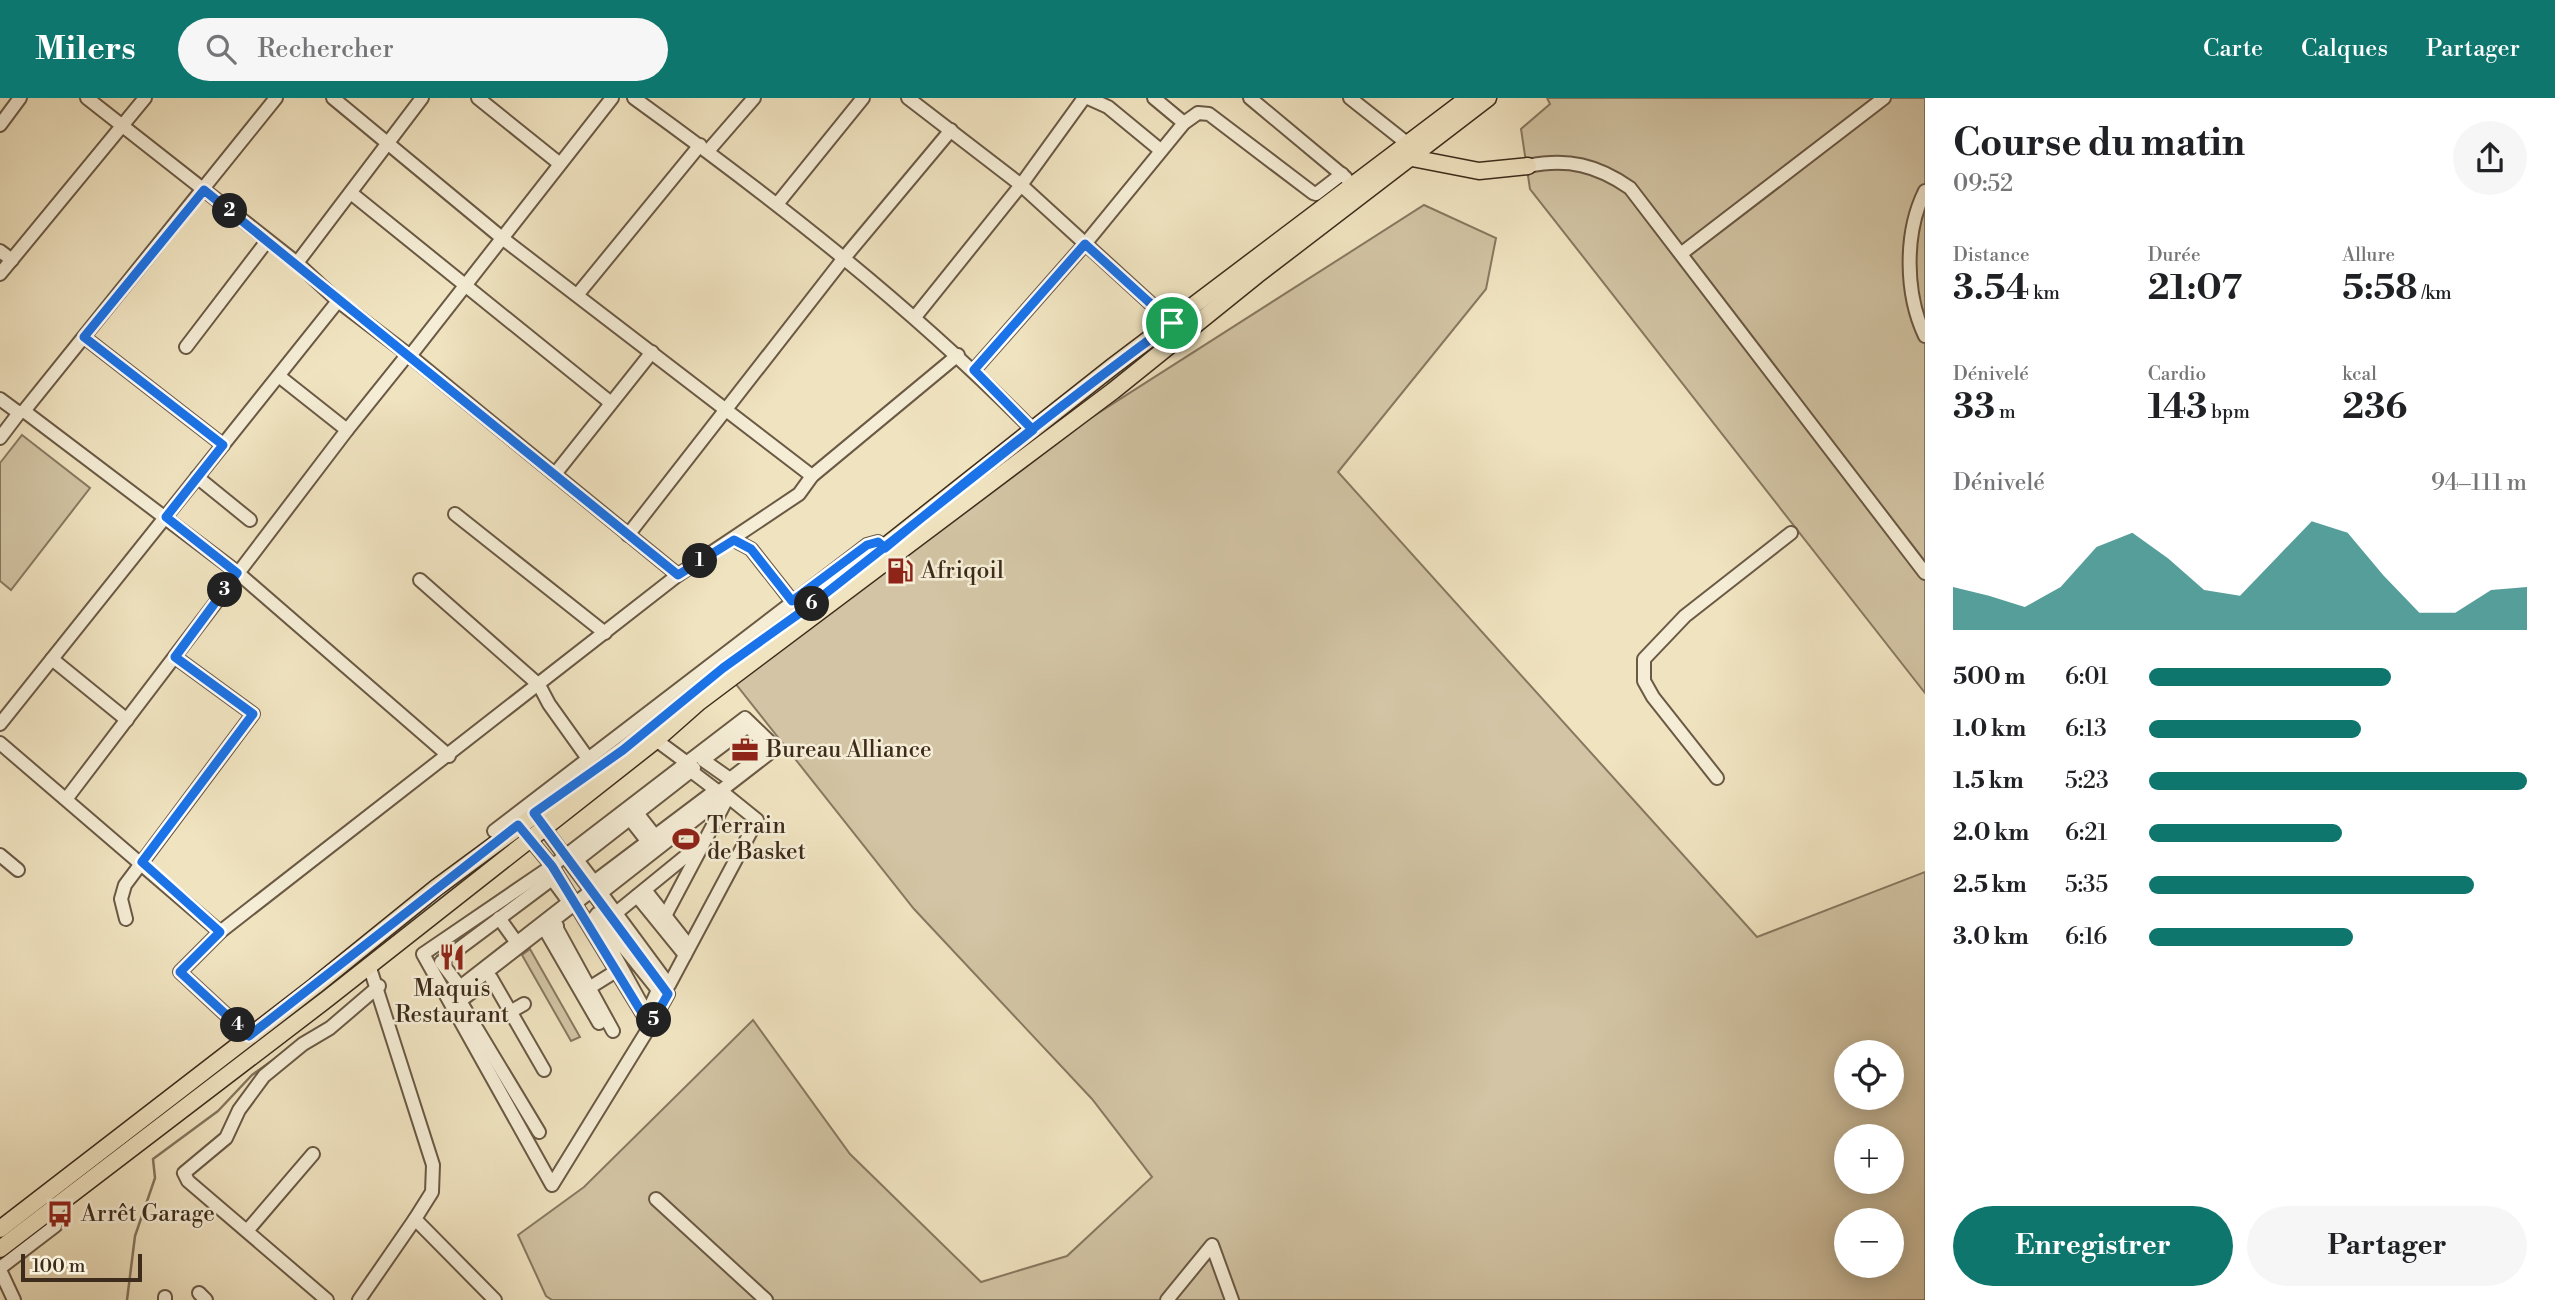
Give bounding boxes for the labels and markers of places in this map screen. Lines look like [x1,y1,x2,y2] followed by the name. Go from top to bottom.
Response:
[212,194,247,228] pin: 2
[1142,293,1202,353] pin
[682,544,718,578] pin: 1
[885,556,915,586] fuel station icon: Afriqoil
[920,557,1004,585] place label: Afriqoil
[208,573,243,608] pin: 3
[794,587,830,622] pin: 6
[730,735,760,765] office icon: Bureau Alliance
[765,736,932,764] place label: Bureau Alliance
[707,812,806,866] place label: Terrain de Basket
[671,824,701,854] sports icon: Terrain de Basket
[437,942,467,972] restaurant icon: Maquis Restaurant
[395,975,509,1029] place label: Maquis Restaurant
[636,1002,672,1038] pin: 5
[220,1007,256,1042] pin: 4
[45,1199,75,1229] bus stop icon: Arrêt Garage
[80,1200,215,1228] place label: Arrêt Garage

